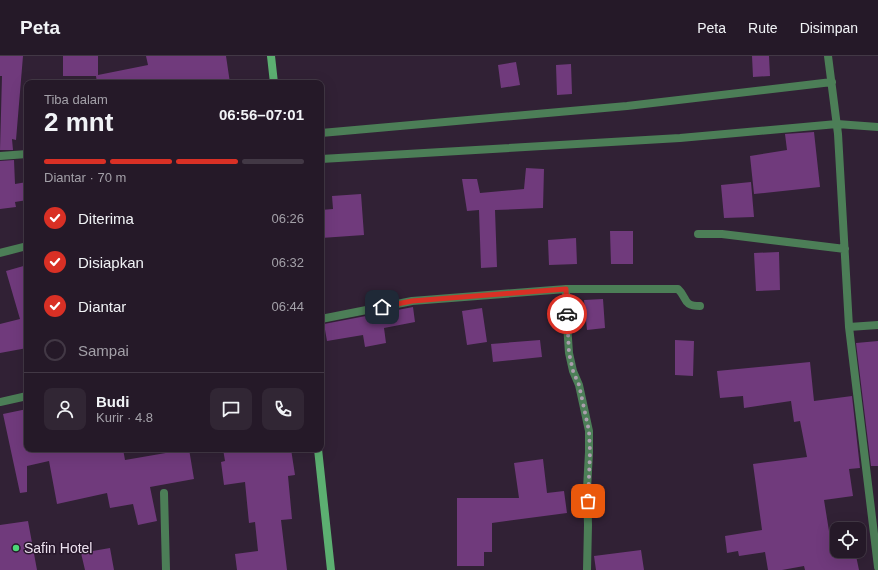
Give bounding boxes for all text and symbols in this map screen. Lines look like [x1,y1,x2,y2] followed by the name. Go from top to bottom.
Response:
[20,17,60,38] text: Peta
[697,20,726,36] text: Peta
[748,20,778,36] text: Rute
[800,20,858,36] text: Disimpan
[44,92,108,107] text: Tiba dalam
[219,106,304,123] text: 06:56–07:01
[44,107,113,137] text: 2 mnt
[44,170,126,185] text: Diantar · 70 m
[44,207,66,229] icon: check
[78,210,134,227] text: Diterima
[271,211,304,226] text: 06:26
[44,251,66,273] icon: check
[78,254,144,271] text: Disiapkan
[271,255,304,270] text: 06:32
[365,290,399,324] pin
[547,294,587,334] courier
[44,295,66,317] icon: check
[371,296,393,318] icon: home
[78,298,126,315] text: Diantar
[271,299,304,314] text: 06:44
[556,303,578,325] icon: car
[78,342,129,359] text: Sampai
[44,388,86,430] button: person
[210,388,252,430] button: chat
[262,388,304,430] button: phone
[96,393,129,410] text: Budi
[96,410,153,425] text: Kurir · 4.8
[571,484,605,518] pin
[577,490,599,512] icon: bag
[830,522,866,558] map controls
[830,522,866,558] button: locate
[24,540,92,556] place label: Safin Hotel
[11,543,21,553] marker: Safin Hotel

